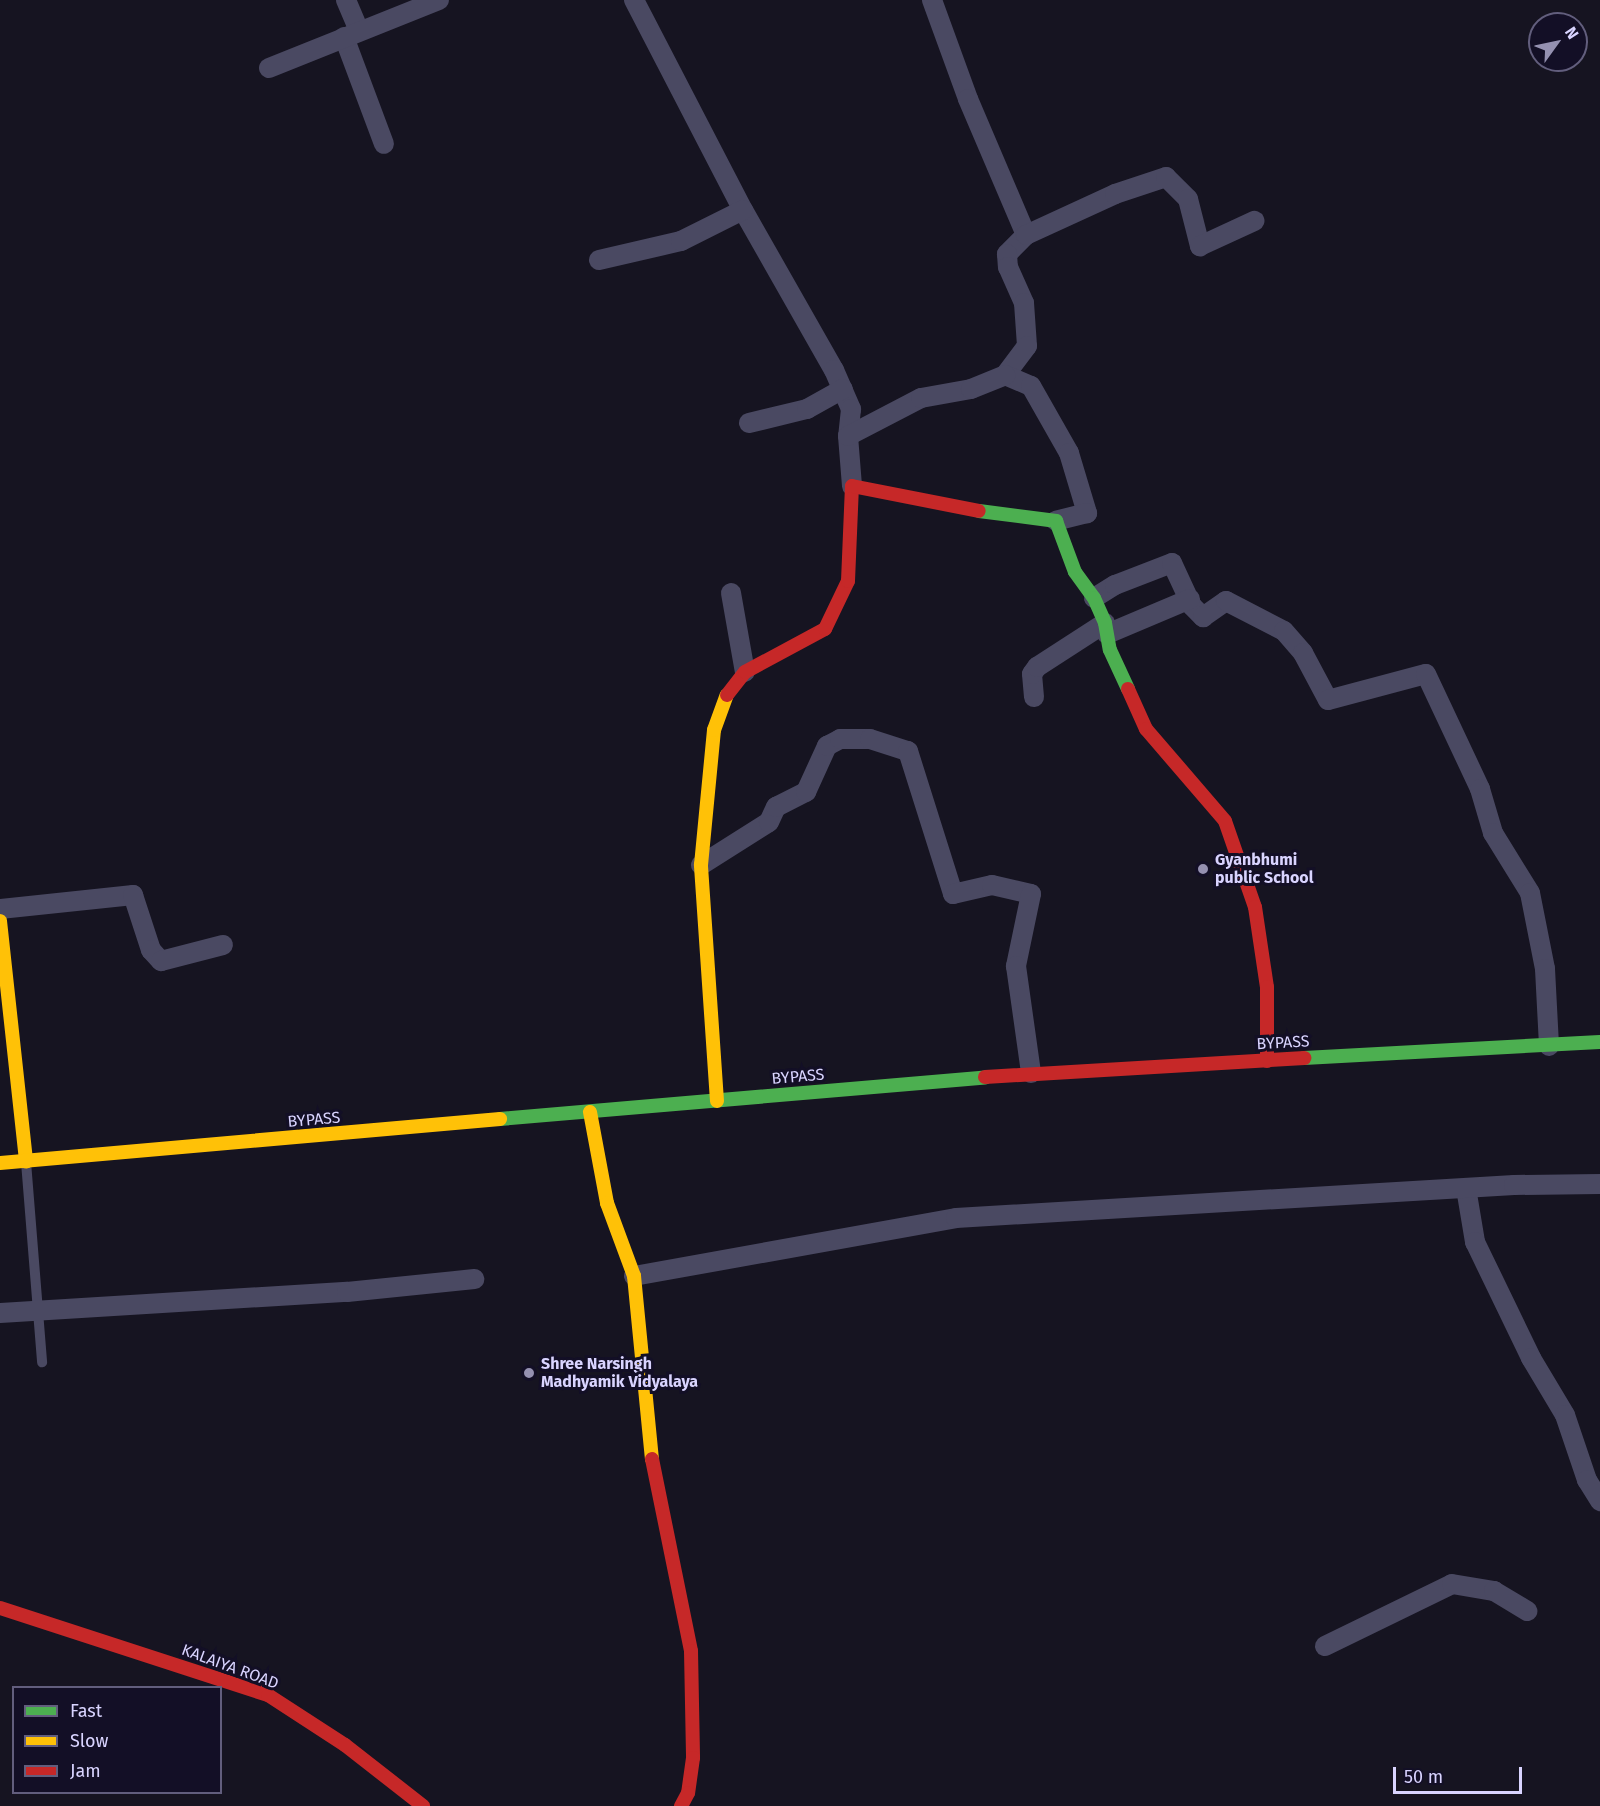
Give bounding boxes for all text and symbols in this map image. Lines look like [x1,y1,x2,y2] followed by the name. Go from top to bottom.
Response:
[1528,12,1588,72] north arrow
[1561,23,1583,43] text: N
[1215,850,1313,888] place label: Gyanbhumi public School
[1196,862,1210,876] marker: Gyanbhumi public School
[1256,1032,1310,1054] street label: BYPASS
[771,1065,825,1089] street label: BYPASS
[287,1108,341,1132] street label: BYPASS
[541,1354,698,1392] place label: Shree Narsingh Madhyamik Vidyalaya
[522,1366,536,1380] marker: Shree Narsingh Madhyamik Vidyalaya
[179,1641,281,1693] street label: KALAIYA ROAD
[12,1686,222,1794] legend
[70,1700,102,1722] text: Fast
[70,1730,108,1752] text: Slow
[1396,1755,1525,1793] scale bar
[70,1760,101,1782] text: Jam
[1404,1766,1443,1788] text: 50 m

